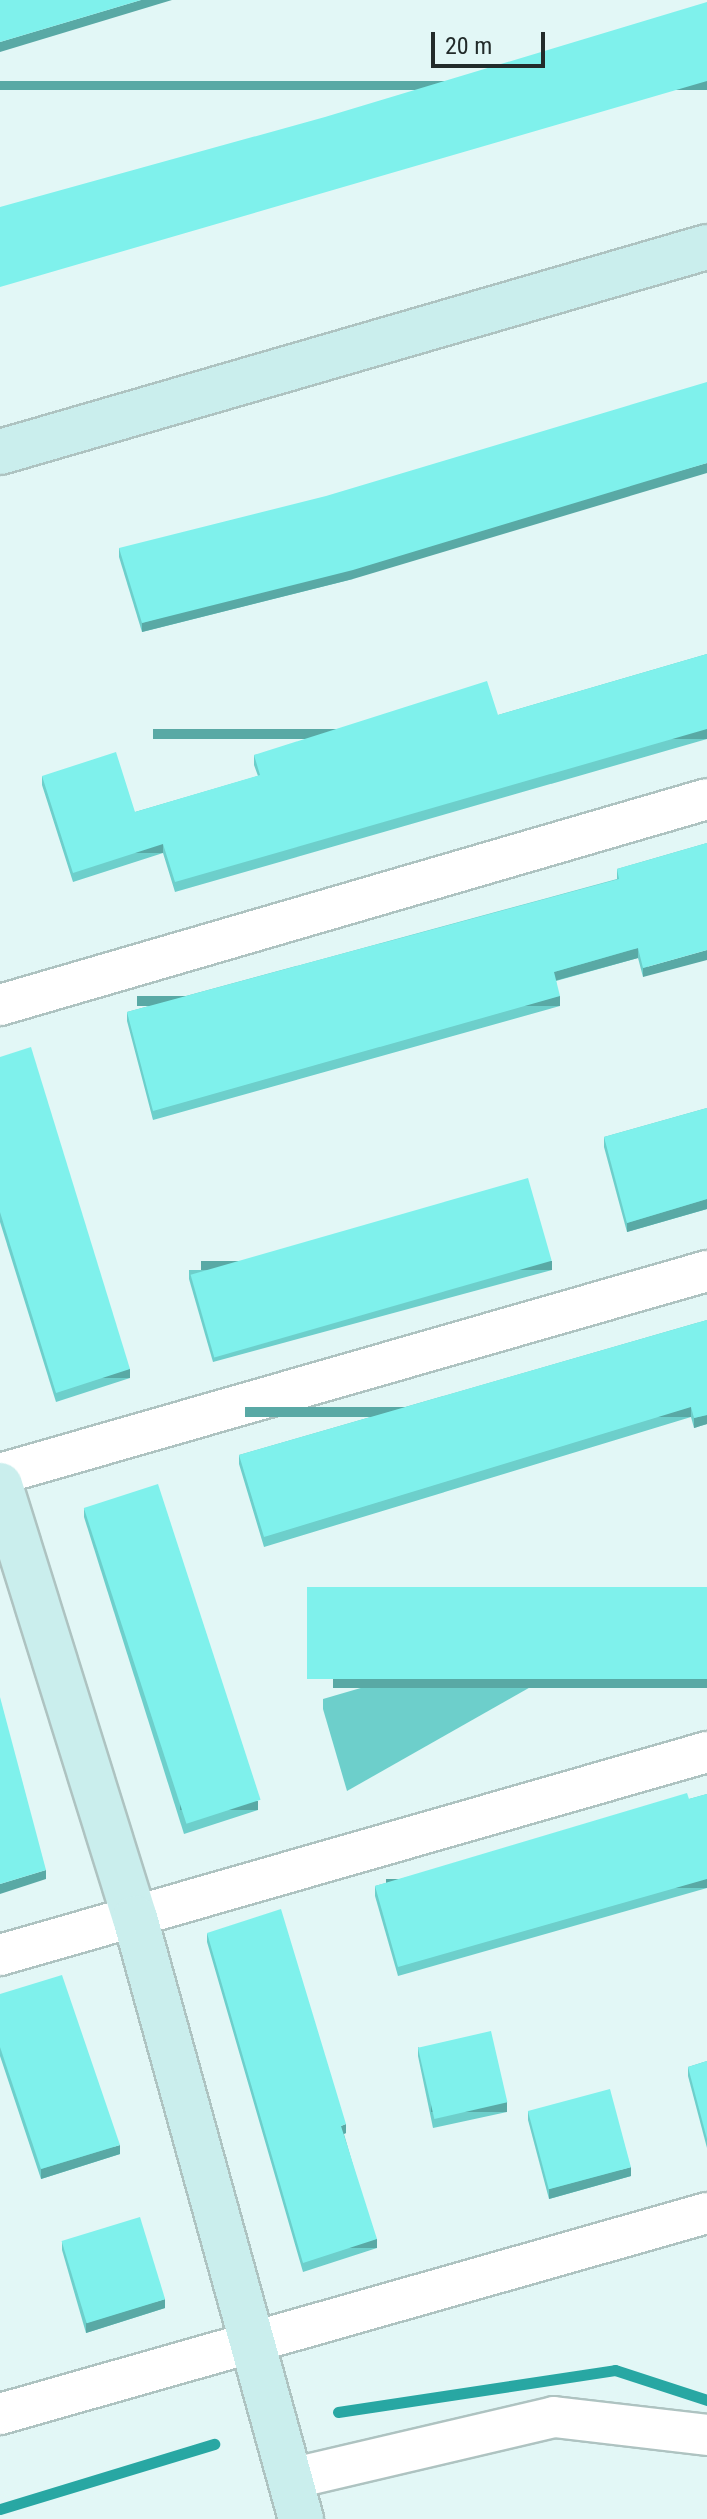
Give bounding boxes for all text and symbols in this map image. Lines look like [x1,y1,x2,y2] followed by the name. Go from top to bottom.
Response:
[435,16,549,66] scale bar
[445,32,492,60] text: 20 m

